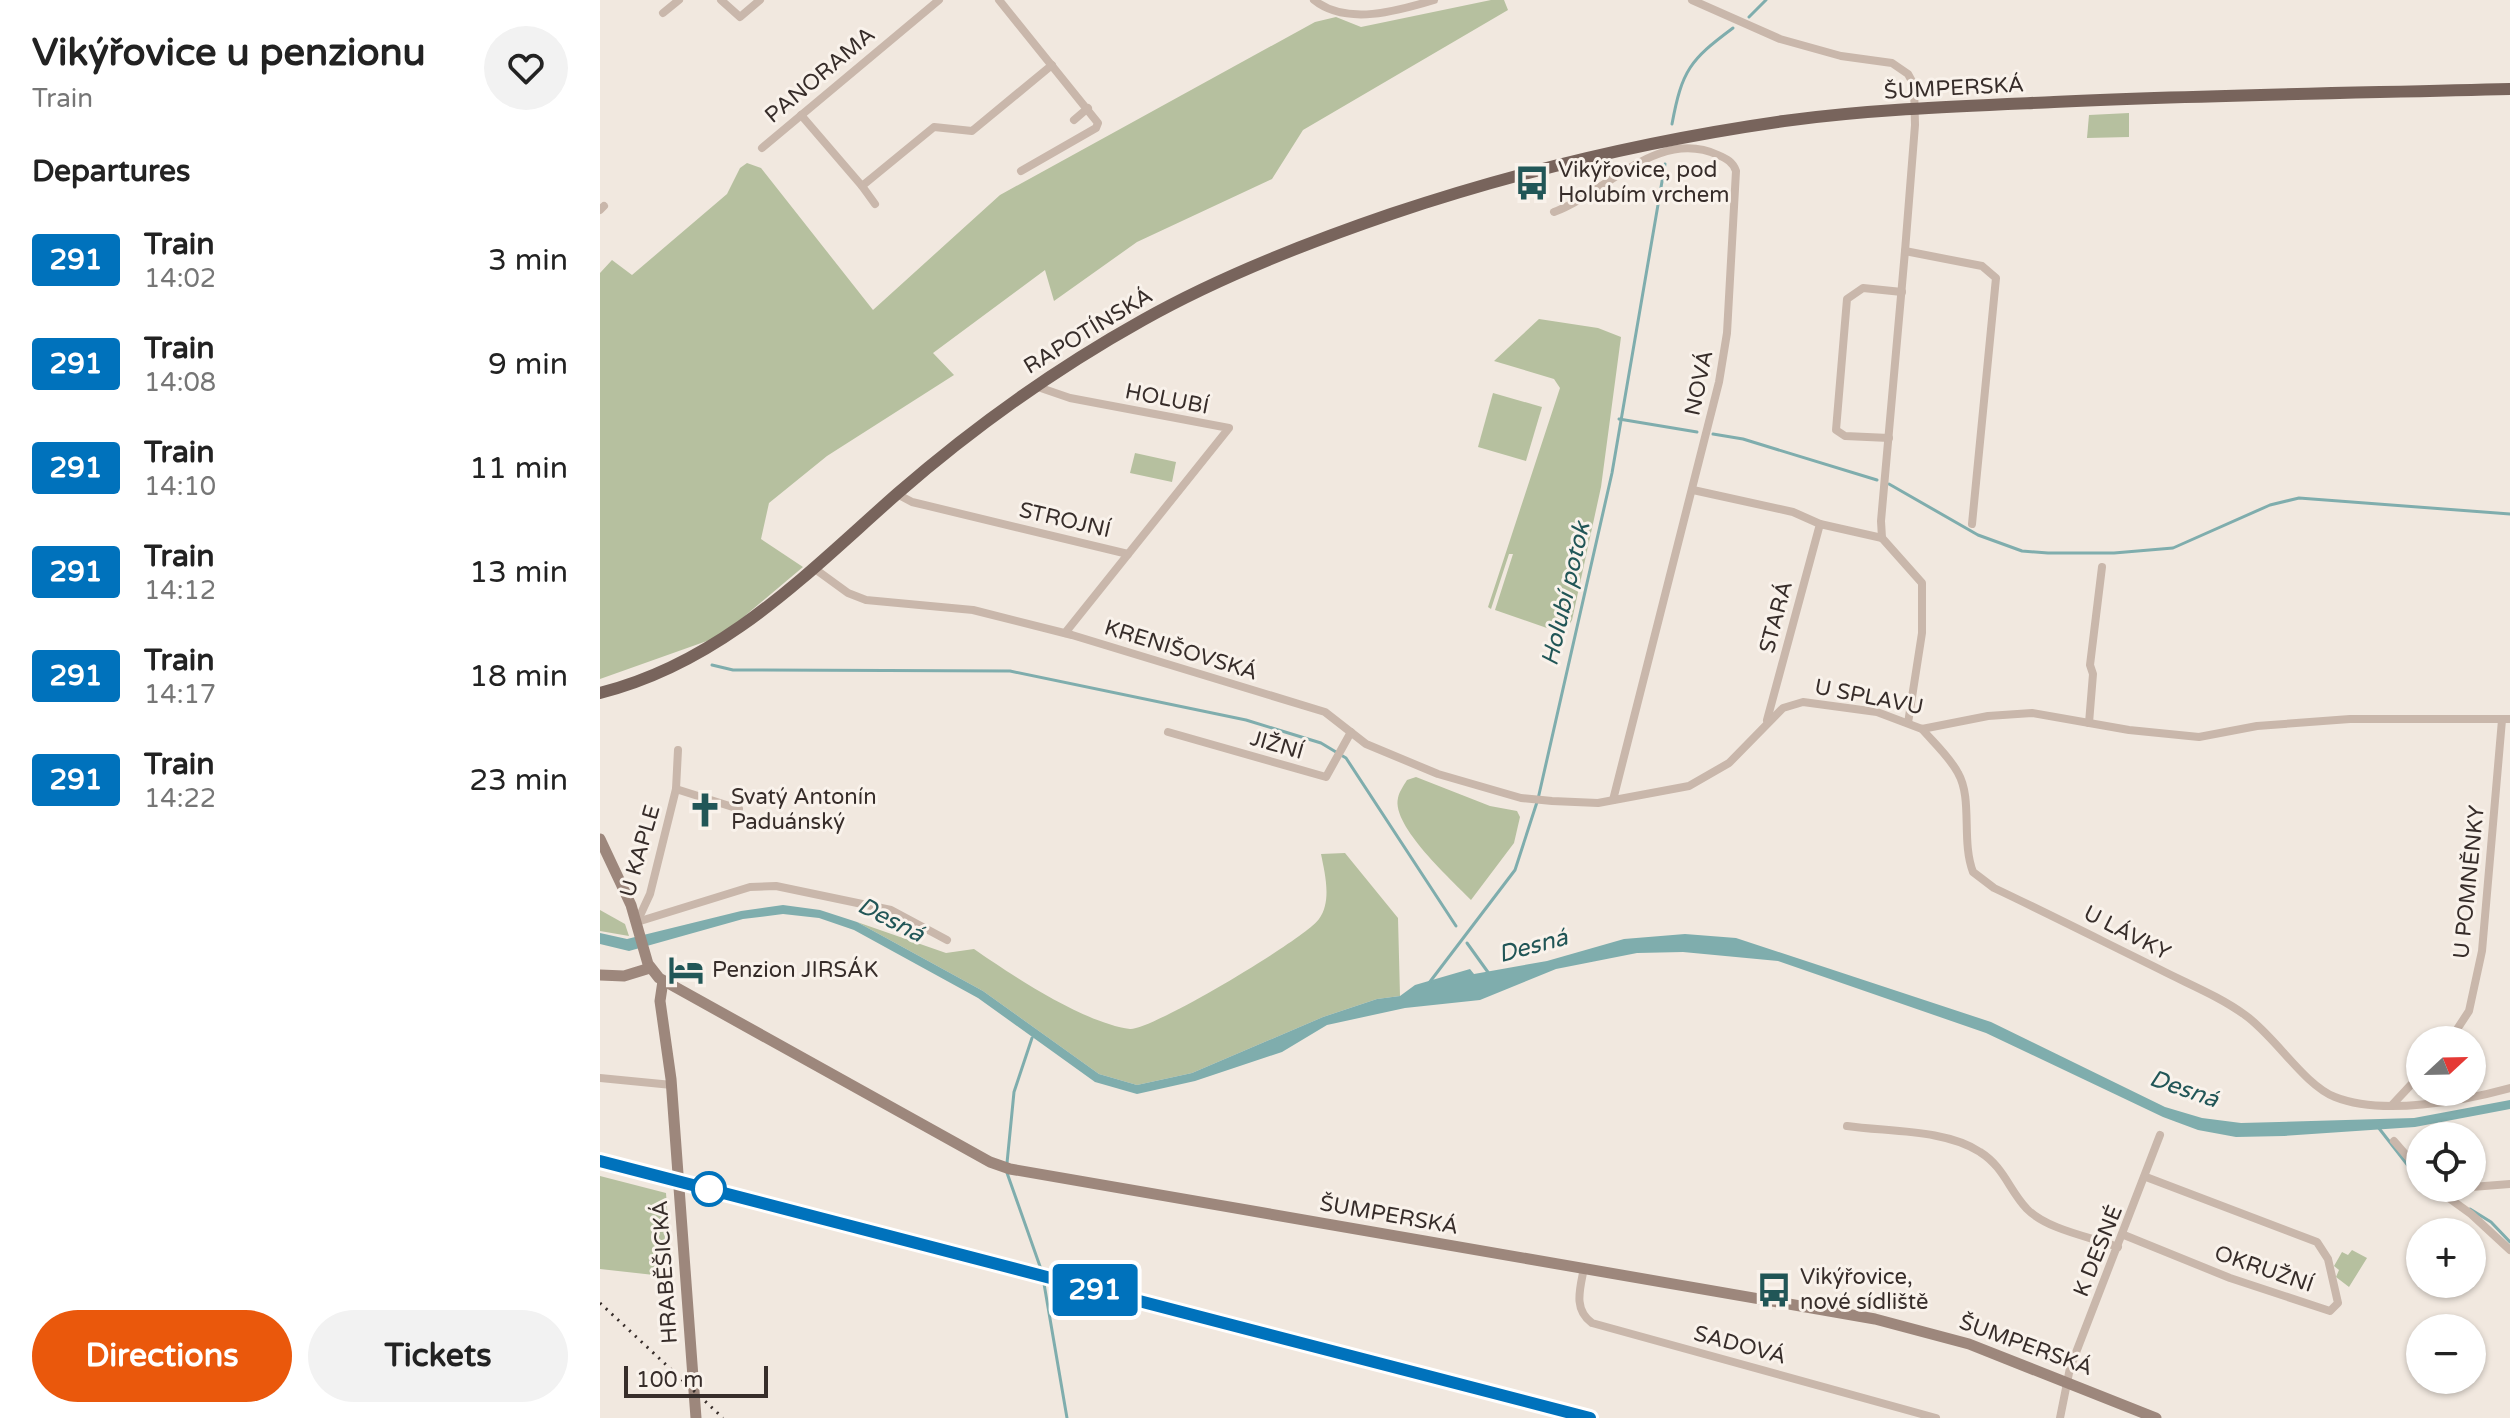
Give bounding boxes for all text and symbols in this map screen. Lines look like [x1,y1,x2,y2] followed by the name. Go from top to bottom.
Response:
[760,21,880,129] street label: PANORAMA
[484,26,568,110] button: heart
[32,30,426,76] text: Vikýřovice u penzionu
[1883,70,2025,105] street label: ŠUMPERSKÁ
[32,83,93,114] text: Train
[32,153,190,190] text: Departures
[1558,157,1729,208] place label: Vikýřovice, pod Holubím vrchem
[1513,164,1551,202] bus stop icon: Vikýřovice, pod Holubím vrchem
[144,226,215,263] text: Train
[488,242,568,279] text: 3 min
[50,243,102,277] text: 291
[144,263,216,294] text: 14:02
[1018,281,1157,380] street label: RAPOTÍNSKÁ
[144,330,215,367] text: Train
[488,346,568,383] text: 9 min
[50,347,102,381] text: 291
[1678,348,1719,418] street label: NOVÁ
[144,367,216,398] text: 14:08
[1123,377,1211,420] street label: HOLUBÍ
[144,434,215,471] text: Train
[469,450,568,487] text: 11 min
[50,451,102,485] text: 291
[144,471,216,502] text: 14:10
[1017,496,1114,543] street label: STROJNÍ
[1535,517,1597,669] water label: Holubí potok
[144,538,215,575] text: Train
[469,554,568,591] text: 13 min
[50,555,102,589] text: 291
[144,575,216,606] text: 14:12
[1753,578,1798,656] street label: STARÁ
[1101,613,1261,686] street label: KRENIŠOVSKÁ
[144,642,215,679] text: Train
[469,658,568,695] text: 18 min
[50,659,102,693] text: 291
[1812,674,1926,720] street label: U SPLAVU
[144,679,216,710] text: 14:17
[1247,724,1307,765] street label: JIŽNÍ
[144,746,215,783] text: Train
[469,762,568,799] text: 23 min
[50,763,102,797] text: 291
[144,783,216,814] text: 14:22
[731,784,877,835] place label: Svatý Antonín Paduánský
[686,791,724,829] church icon: Svatý Antonín Paduánský
[614,802,666,900] street label: U KAPLE
[2447,804,2490,960] street label: U POMNĚNKY
[853,891,930,949] water label: Desná
[2079,899,2175,966] street label: U LÁVKY
[1495,923,1571,969] water label: Desná
[667,951,705,989] hotel icon: Penzion JIRSÁK
[712,956,878,983] place label: Penzion JIRSÁK
[2406,1026,2486,1106] north arrow
[2406,1026,2486,1394] map controls
[2146,1064,2223,1114] water label: Desná
[2406,1122,2486,1202] button: locate
[692,1172,726,1206] unlabelled marker
[1318,1189,1460,1240] street label: ŠUMPERSKÁ
[646,1199,683,1345] street label: HRABĚŠICKÁ
[2067,1201,2128,1301] street label: K DESNÉ
[2406,1218,2486,1298] button: +
[2211,1239,2317,1298] street label: OKRUŽNÍ
[1049,1264,1141,1316] line badge: 291
[1800,1264,1928,1315] place label: Vikýřovice, nové sídliště
[1755,1271,1793,1309] bus stop icon: Vikýřovice, nové sídliště
[1069,1273,1121,1307] text: 291
[1956,1308,2097,1381] street label: ŠUMPERSKÁ
[32,1310,292,1402] button: Directions
[308,1310,568,1402] button: Tickets
[2406,1314,2486,1394] button: −
[1691,1319,1789,1370] street label: SADOVÁ
[624,1362,768,1398] scale bar
[636,1367,703,1393] text: 100 m

